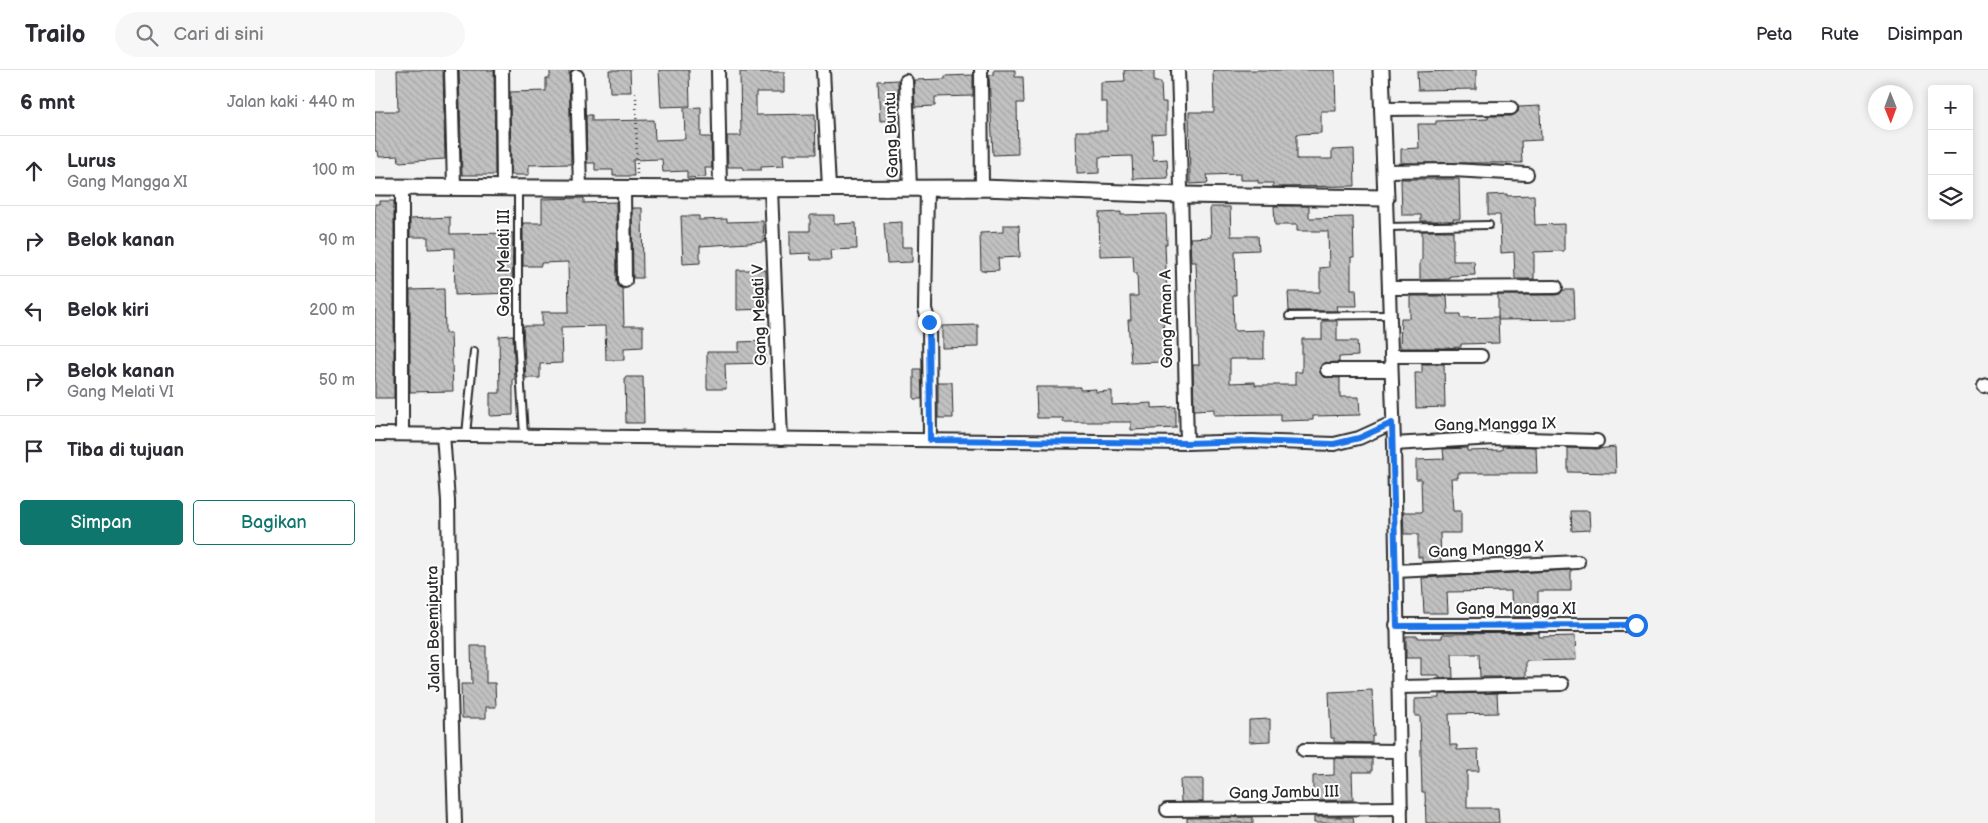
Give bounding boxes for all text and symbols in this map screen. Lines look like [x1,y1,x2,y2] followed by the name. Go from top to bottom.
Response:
[115,12,465,57] search box
[25,20,85,49] text: Trailo
[133,21,161,49] icon: search
[173,23,264,46] text: Cari di sini
[1756,24,1792,45] text: Peta
[1820,24,1859,45] text: Rute
[1887,24,1963,45] text: Disimpan
[1868,85,1913,130] north arrow
[1928,85,1973,220] map controls
[1928,85,1973,130] button: +
[20,90,75,115] text: 6 mnt
[881,92,903,178] street label: Gang Buntu
[227,93,355,112] text: Jalan kaki · 440 m
[1928,130,1973,175] button: −
[67,150,116,173] text: Lurus
[20,157,48,185] icon: ahead
[312,161,355,180] text: 100 m
[67,173,187,192] text: Gang Mangga XI
[1928,175,1973,220] button: layers
[495,209,514,317] street label: Gang Melati III
[20,227,48,255] icon: right
[67,229,175,252] text: Belok kanan
[319,231,355,250] text: 90 m
[749,264,771,366] street label: Gang Melati V
[1157,269,1177,369] street label: Gang Aman A
[20,297,48,325] icon: left
[67,299,149,322] text: Belok kiri
[309,301,355,320] text: 200 m
[918,311,941,334] route end
[67,360,175,383] text: Belok kanan
[20,367,48,395] icon: right
[319,371,355,390] text: 50 m
[67,383,174,402] text: Gang Melati VI
[1434,414,1557,436] street label: Gang Mangga IX
[20,437,48,465] icon: arrive
[67,439,184,462] text: Tiba di tujuan
[20,500,183,545] button: Simpan
[193,500,355,545] button: Bagikan
[1428,537,1545,563] street label: Gang Mangga X
[423,565,445,693] street label: Jalan Boemiputra
[1456,600,1576,619] street label: Gang Mangga XI
[1625,614,1648,637] route start
[1229,783,1339,803] street label: Gang Jambu III

